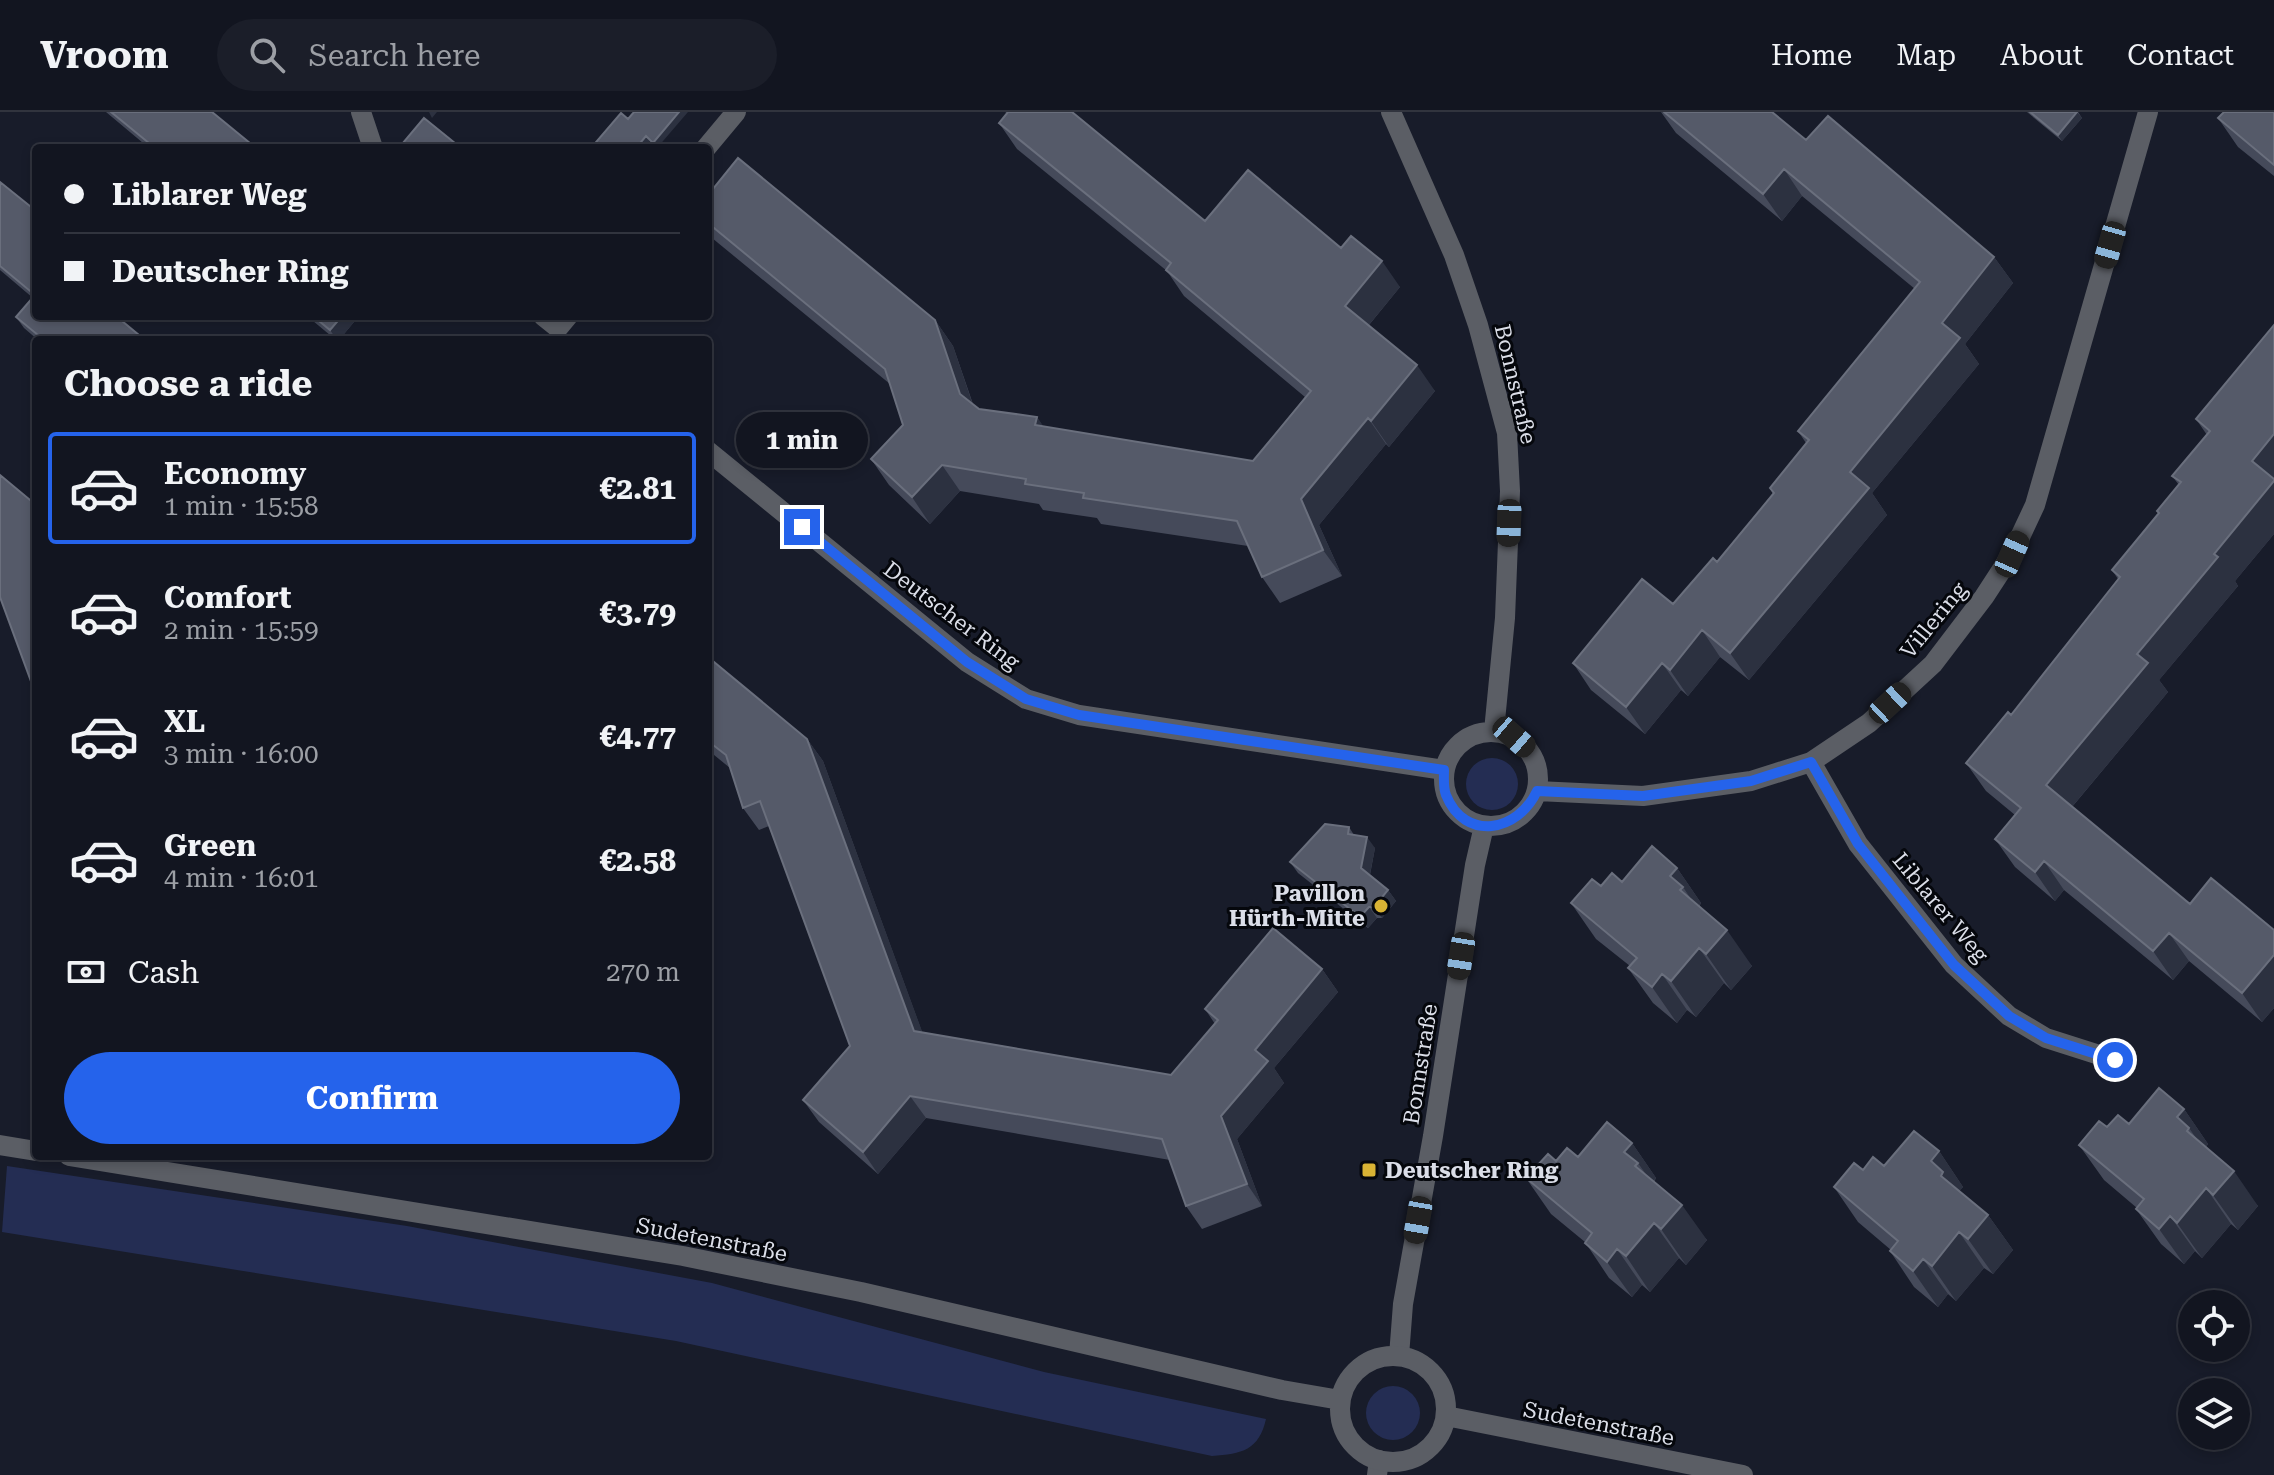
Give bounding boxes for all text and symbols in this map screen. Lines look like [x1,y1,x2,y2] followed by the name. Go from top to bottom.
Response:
[217,19,777,91] search box
[40,33,169,77] text: Vroom
[245,33,289,77] icon: search
[309,38,480,73] text: Search here
[1771,39,1852,72] text: Home
[1896,39,1956,72] text: Map
[2000,39,2083,72] text: About
[2127,39,2234,72] text: Contact
[112,177,306,212] text: Liblarer Weg
[2092,219,2128,271] car
[112,254,348,289] text: Deutscher Ring
[1490,322,1541,446] street label: Bonnstraße
[64,363,312,405] text: Choose a ride
[736,411,868,467] callout: 1 min
[766,425,838,455] text: 1 min
[68,452,140,524] icon: car
[164,456,306,491] text: Economy
[599,471,676,506] text: €2.81
[164,491,319,521] text: 1 min · 15:58
[1496,499,1522,547] car
[784,509,820,545] route end
[1991,527,2033,581] car
[879,556,1025,675] street label: Deutscher Ring
[68,576,140,648] icon: car
[1895,577,1972,663] street label: Villering
[164,580,291,615] text: Comfort
[599,595,676,630] text: €3.79
[164,615,319,645] text: 2 min · 15:59
[1864,678,1916,728] car
[68,700,140,772] icon: car
[164,704,205,739] text: XL
[1488,712,1540,762] car
[599,719,676,754] text: €4.77
[164,739,319,769] text: 3 min · 16:00
[68,824,140,896] icon: car
[164,828,256,863] text: Green
[599,843,676,878] text: €2.58
[1888,848,1994,967] street label: Liblarer Weg
[164,863,319,893] text: 4 min · 16:01
[1229,881,1365,931] place label: Pavillon Hürth-Mitte
[1372,897,1390,915] marker: Pavillon Hürth-Mitte
[1445,930,1477,982] car
[64,950,108,994] icon: cash
[128,955,199,990] text: Cash
[606,957,680,987] text: 270 m
[1399,1002,1442,1126] street label: Bonnstraße
[2097,1042,2133,1078] route start
[64,1052,680,1144] button: Confirm
[1385,1158,1559,1183] place label: Deutscher Ring
[1360,1161,1378,1179] marker: Deutscher Ring
[1402,1194,1434,1246] car
[634,1213,789,1266] street label: Sudetenstraße
[2178,1290,2250,1450] map controls
[2178,1290,2250,1362] button: locate
[2178,1378,2250,1450] button: layers
[1521,1397,1676,1450] street label: Sudetenstraße

